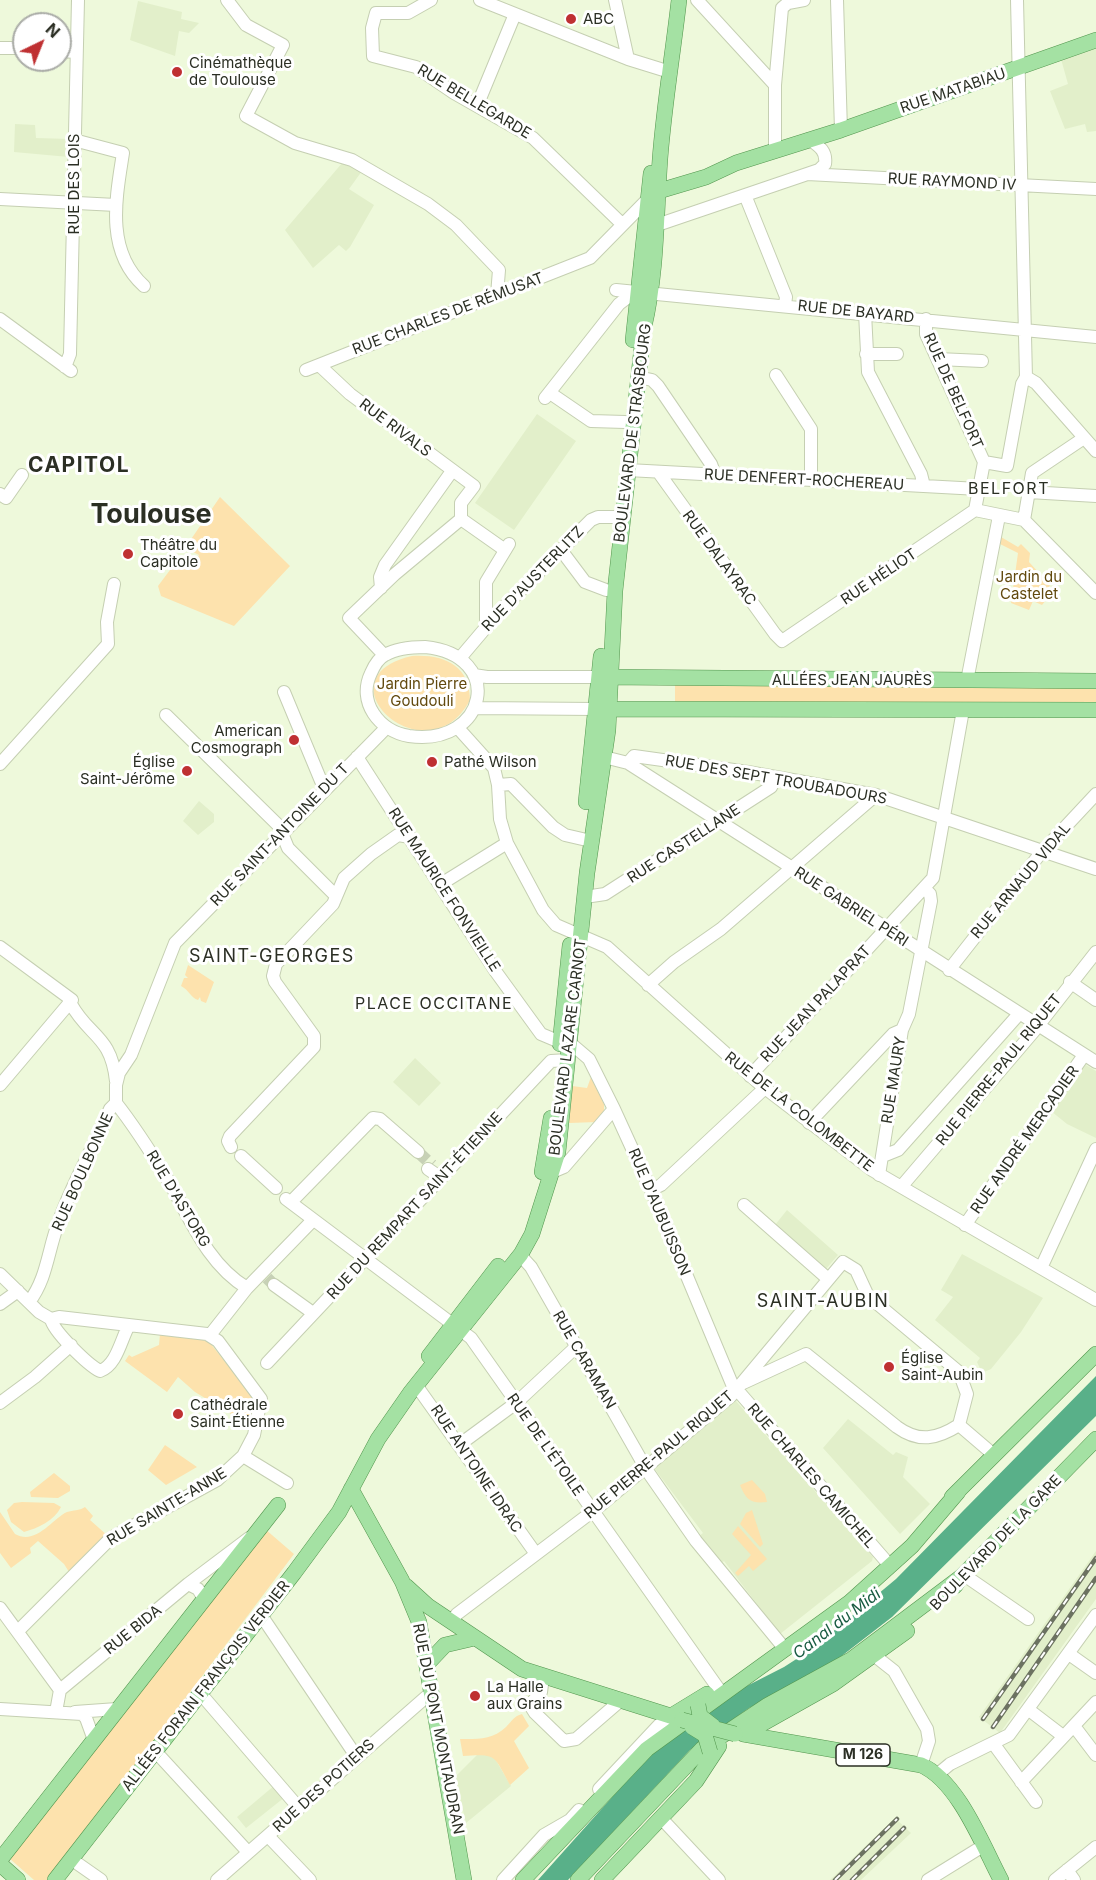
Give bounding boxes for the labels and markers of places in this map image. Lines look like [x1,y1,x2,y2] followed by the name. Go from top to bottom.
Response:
[583,10,614,28] place label: ABC
[564,12,578,26] marker: ABC
[189,54,292,89] place label: Cinémathèque de Toulouse
[170,65,184,79] marker: Cinémathèque de Toulouse
[140,536,217,571] place label: Théâtre du Capitole
[121,547,135,561] marker: Théâtre du Capitole
[191,722,282,757] place label: American Cosmograph
[287,733,301,747] marker: American Cosmograph
[80,753,175,788] place label: Église Saint-Jérôme
[444,753,537,771] place label: Pathé Wilson
[425,755,439,769] marker: Pathé Wilson
[180,764,194,778] marker: Église Saint-Jérôme
[901,1349,983,1384] place label: Église Saint-Aubin
[882,1360,896,1374] marker: Église Saint-Aubin
[190,1396,285,1431] place label: Cathédrale Saint-Étienne
[171,1407,185,1421] marker: Cathédrale Saint-Étienne
[487,1678,562,1713] place label: La Halle aux Grains
[468,1689,482,1703] marker: La Halle aux Grains

